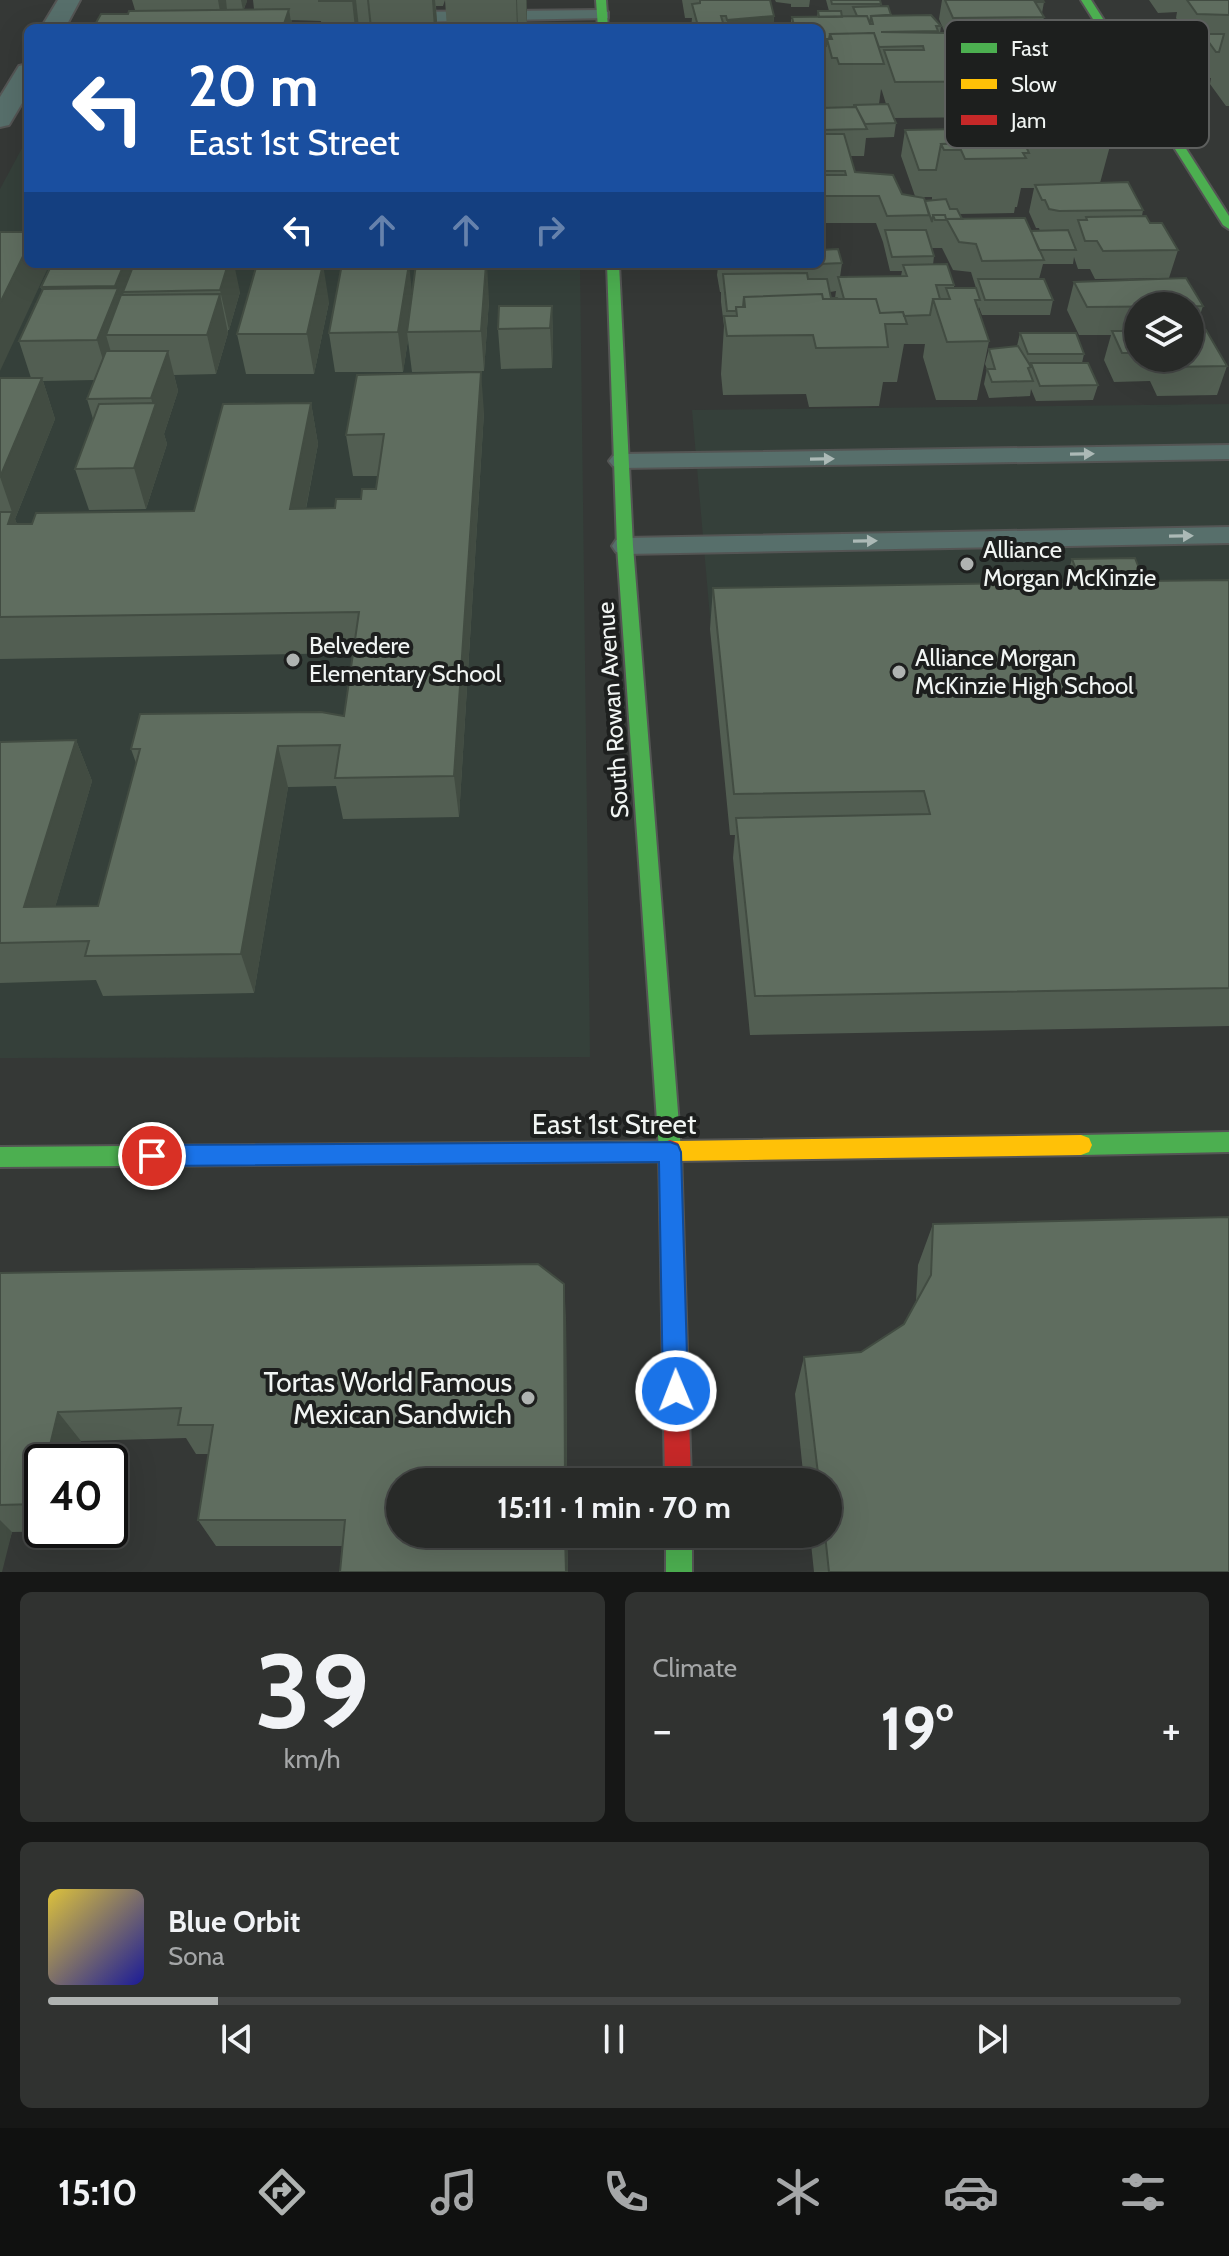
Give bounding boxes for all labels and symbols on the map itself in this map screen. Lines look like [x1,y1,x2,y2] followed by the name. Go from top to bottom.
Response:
[945,20,1209,148] legend
[1011,35,1049,62] text: Fast
[1011,71,1057,98] text: Slow
[1010,107,1046,134] text: Jam
[1070,448,1095,461] one-way arrow
[810,453,835,465] one-way arrow
[1169,529,1194,542] one-way arrow
[853,535,878,548] one-way arrow
[983,535,1156,592] place label: Alliance Morgan McKinzie
[958,555,976,573] marker: Alliance Morgan McKinzie
[590,601,635,819] street label: South Rowan Avenue
[309,631,502,688] place label: Belvedere Elementary School
[915,643,1134,700] place label: Alliance Morgan McKinzie High School
[284,651,302,669] marker: Belvedere Elementary School
[890,663,908,681] marker: Alliance Morgan McKinzie High School
[532,1107,696,1141] street label: East 1st Street
[118,1122,186,1190] pin
[634,1349,718,1433] position arrow
[264,1365,512,1431] place label: Tortas World Famous Mexican Sandwich
[519,1389,537,1407] marker: Tortas World Famous Mexican Sandwich
[24,1444,128,1548] speed limit sign: 40

